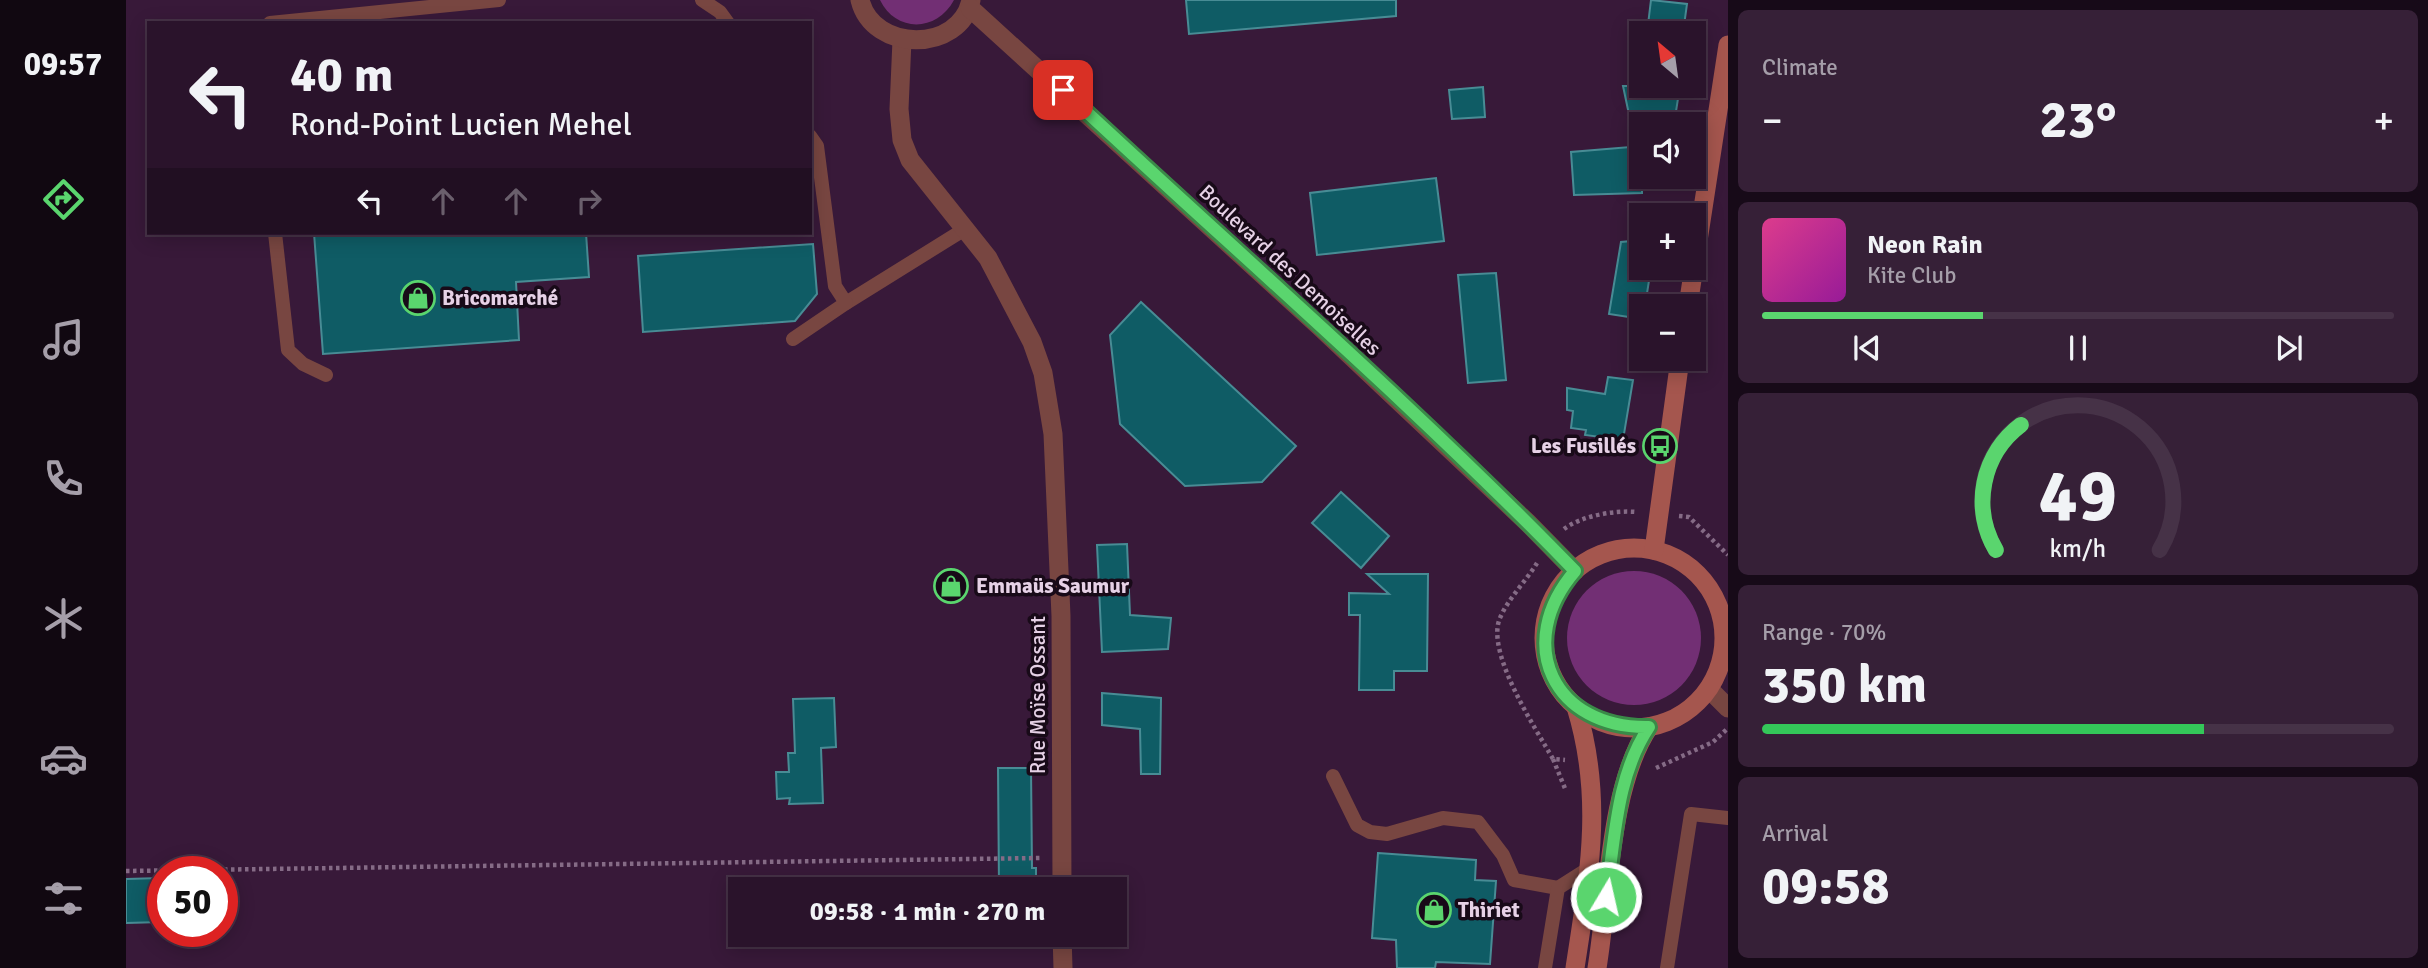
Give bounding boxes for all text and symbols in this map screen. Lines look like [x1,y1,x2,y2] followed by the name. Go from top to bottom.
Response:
[1629,21,1706,98] north arrow
[1629,21,1706,371] map controls
[24,45,102,84] text: 09:57
[290,45,393,105] text: 40 m
[175,49,266,140] icon: left
[1762,53,1838,82] text: Climate
[1033,60,1093,120] pin
[1044,71,1082,109] icon: arrive
[2040,88,2116,152] text: 23°
[1762,97,1783,144] text: −
[2373,97,2394,144] text: +
[290,105,632,144] text: Rond-Point Lucien Mehel
[1629,112,1706,189] button: sound
[39,175,88,224] icon: directions
[1194,179,1386,361] street label: Boulevard des Demoiselles
[351,182,389,220] icon: left
[424,182,462,220] icon: ahead
[497,182,535,220] icon: ahead
[570,182,608,220] icon: right
[1629,203,1706,280] button: +
[1867,229,1983,261] text: Neon Rain
[1867,261,1956,290] text: Kite Club
[399,279,437,317] shop icon: Bricomarché
[442,285,558,311] place label: Bricomarché
[1629,294,1706,371] button: −
[39,315,88,364] icon: music
[1848,329,1886,367] icon: previous
[2059,329,2097,367] icon: pause
[2270,329,2308,367] icon: next
[1641,427,1679,465] bus stop icon: Les Fusillés
[1531,433,1636,459] place label: Les Fusillés
[2039,452,2117,541] text: 49
[39,454,88,503] icon: phone
[2050,533,2106,564] text: km/h
[932,567,970,605] shop icon: Emmaüs Saumur
[976,573,1130,599] place label: Emmaüs Saumur
[39,594,88,643] icon: climate
[1025,616,1051,774] street label: Rue Moïse Ossant
[1762,618,1886,647] text: Range · 70%
[1762,653,1927,717] text: 350 km
[39,734,88,783] icon: car
[1762,819,1828,848] text: Arrival
[1762,854,1890,918] text: 09:58
[147,856,238,947] speed limit sign: 50
[1569,860,1643,934] position arrow
[39,874,88,923] icon: filters
[1415,891,1453,929] shop icon: Thiriet
[810,896,1045,928] text: 09:58 · 1 min · 270 m
[1458,897,1520,923] place label: Thiriet

